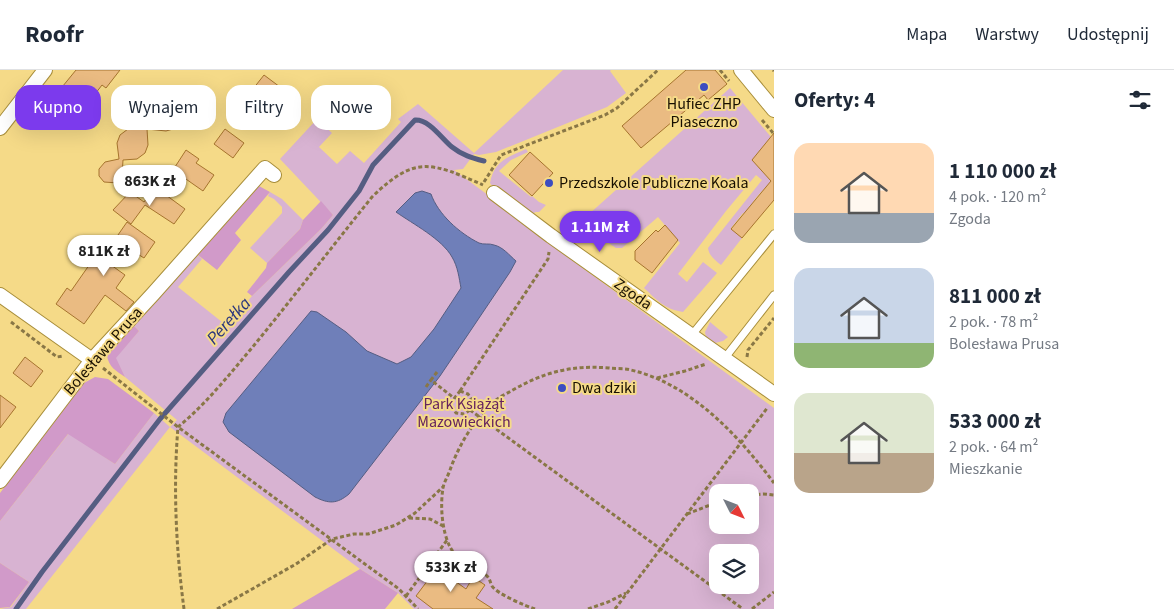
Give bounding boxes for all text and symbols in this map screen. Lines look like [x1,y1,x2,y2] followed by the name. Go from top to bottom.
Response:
[25,17,84,52] text: Roofr
[906,22,947,47] text: Mapa
[975,22,1039,47] text: Warstwy
[1067,22,1149,47] text: Udostępnij
[698,81,710,93] marker: Hufiec ZHP Piaseczno
[15,85,101,130] chip: Kupno
[111,85,216,130] chip: Wynajem
[226,85,301,130] chip: Filtry
[311,85,391,130] chip: Nowe
[794,85,875,115] text: Oferty: 4
[1126,86,1154,114] icon: filters
[667,93,741,133] place label: Hufiec ZHP Piaseczno
[949,156,1056,186] text: 1 110 000 zł
[834,163,894,223] icon: home
[104,164,196,207] pin: 863K zł
[124,170,176,192] text: 863K zł
[559,172,748,194] place label: Przedszkole Publiczne Koala
[543,177,555,189] marker: Przedszkole Publiczne Koala
[949,186,1046,208] text: 4 pok. · 120 m²
[949,208,991,230] text: Zgoda
[548,210,652,253] pin: 1.11M zł
[571,216,629,238] text: 1.11M zł
[58,234,150,277] pin: 811K zł
[78,240,130,262] text: 811K zł
[610,273,656,315] street label: Zgoda
[949,281,1041,311] text: 811 000 zł
[834,288,894,348] icon: home
[201,292,257,350] water label: Perełka
[59,302,147,400] street label: Bolesława Prusa
[949,311,1038,333] text: 2 pok. · 78 m²
[949,333,1059,355] text: Bolesława Prusa
[572,377,636,399] place label: Dwa dziki
[556,382,568,394] marker: Dwa dziki
[417,393,511,433] park label: Park Książąt Mazowieckich
[949,406,1041,436] text: 533 000 zł
[834,413,894,473] icon: home
[949,436,1038,458] text: 2 pok. · 64 m²
[949,458,1022,480] text: Mieszkanie
[709,484,759,534] north arrow
[709,484,759,594] map controls
[709,544,759,594] button: layers
[405,550,497,593] pin: 533K zł
[425,556,477,578] text: 533K zł

